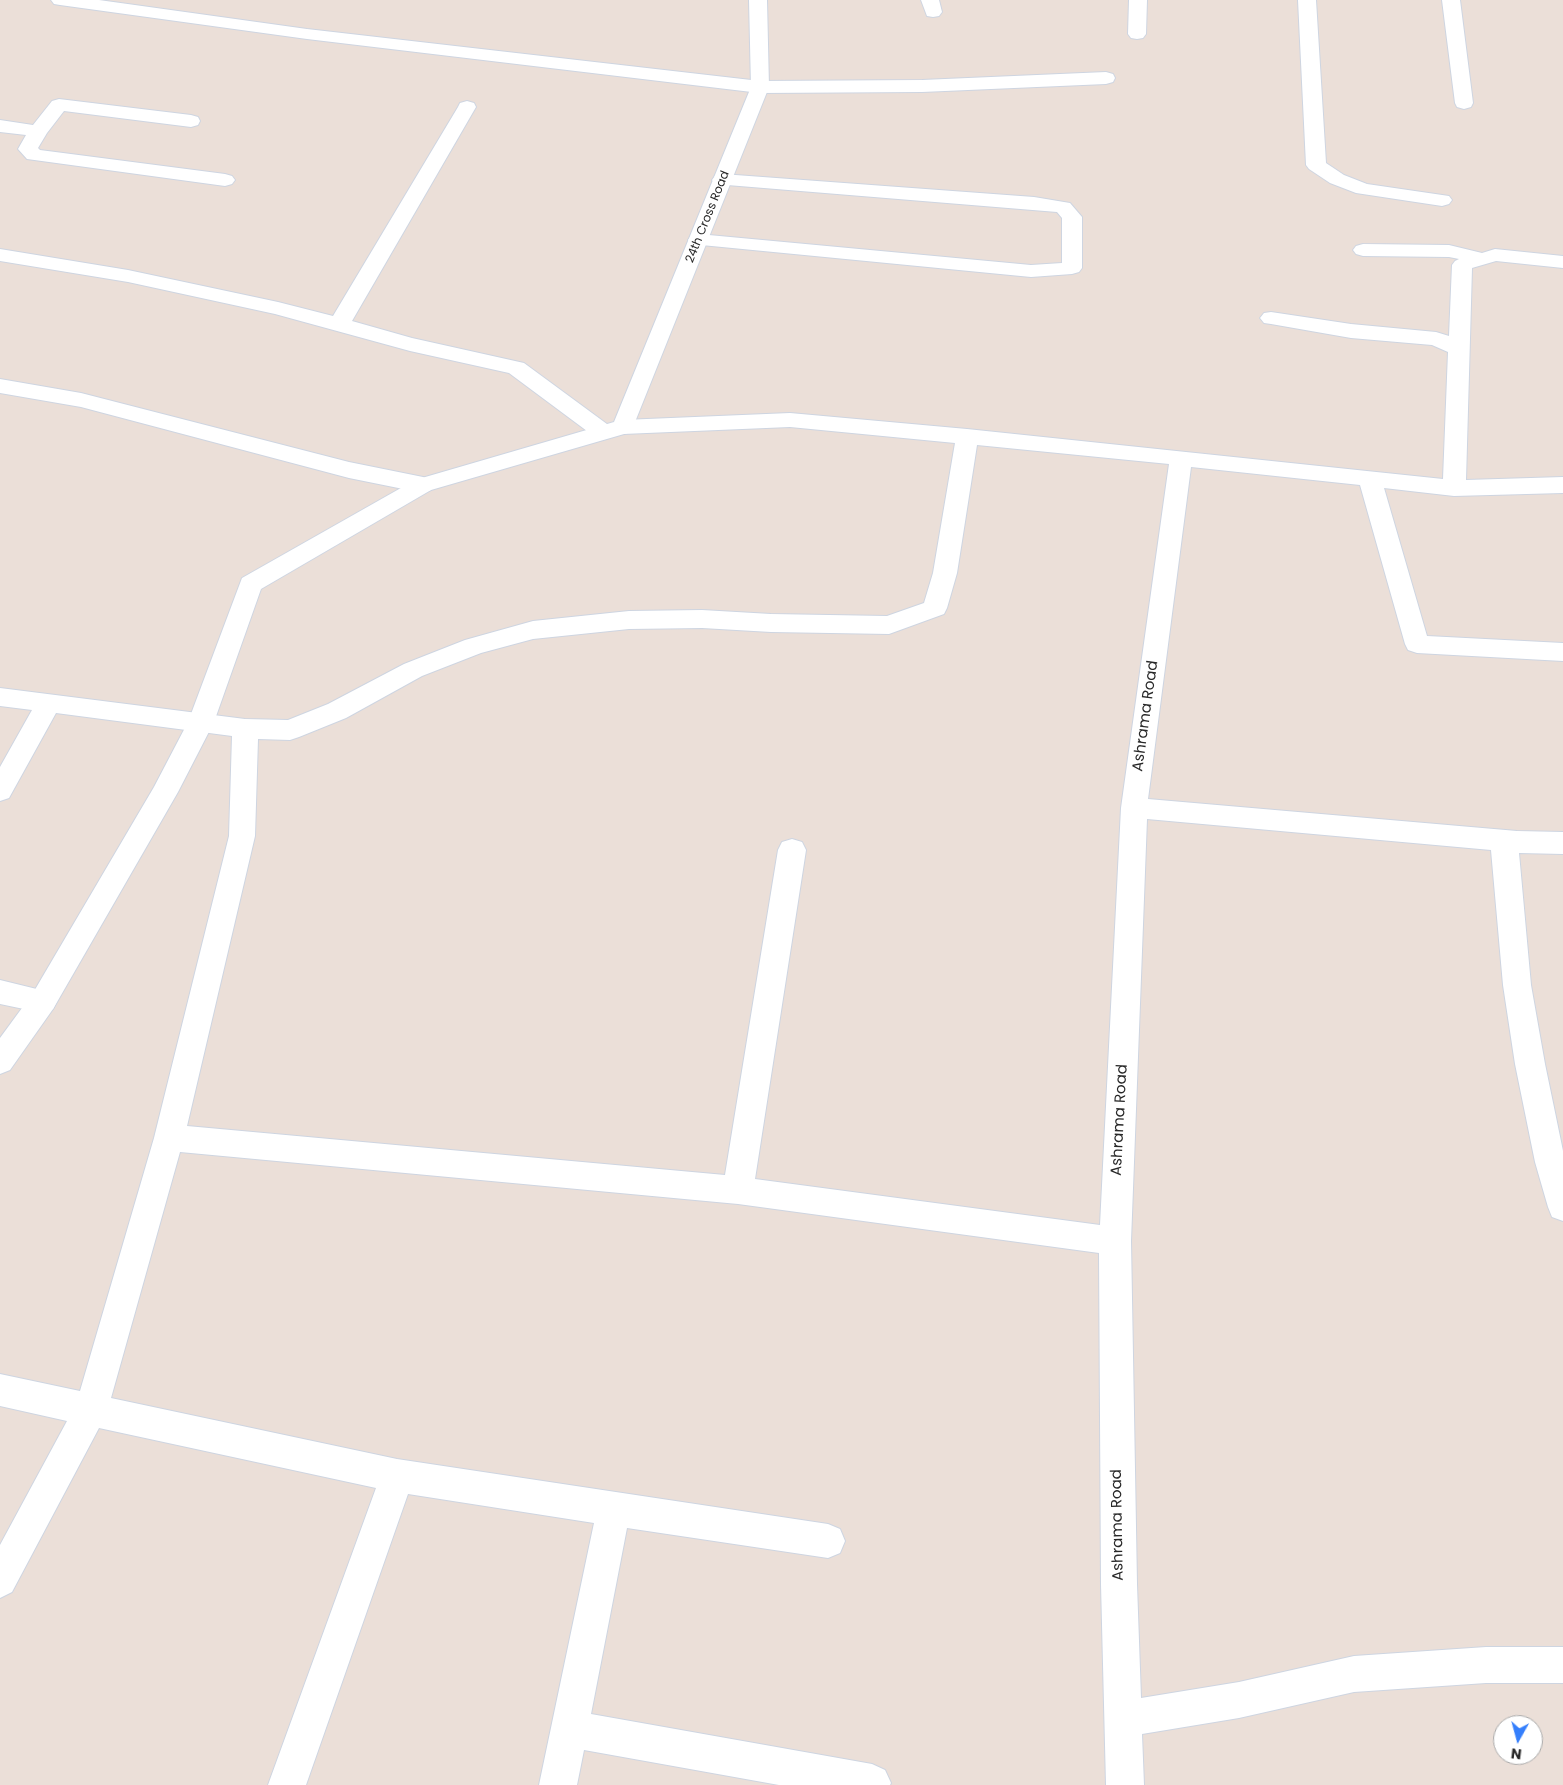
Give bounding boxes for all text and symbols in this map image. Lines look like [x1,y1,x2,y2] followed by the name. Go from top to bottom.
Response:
[683,169,733,265] street label: 24th Cross Road
[1129,659,1163,773] street label: Ashrama Road
[1108,1064,1132,1176] street label: Ashrama Road
[1108,1469,1128,1581] street label: Ashrama Road
[1493,1715,1543,1765] north arrow
[1510,1743,1523,1764] text: N

